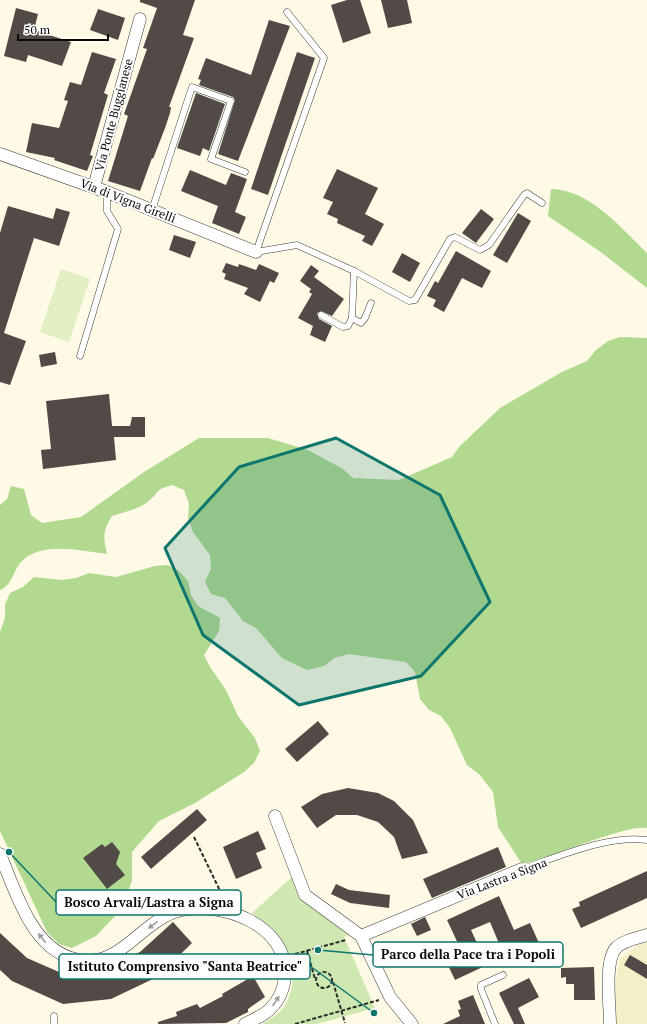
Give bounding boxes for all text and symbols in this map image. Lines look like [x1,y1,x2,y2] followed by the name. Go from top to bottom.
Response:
[18,16,108,42] scale bar
[24,22,51,37] text: 50 m
[91,57,136,173] street label: Via Ponte Buggianese
[78,175,178,226] street label: Via di Vigna Girelli
[455,854,549,903] street label: Via Lastra a Signa
[56,890,241,915] callout: Bosco Arvali/Lastra a Signa
[64,893,234,911] text: Bosco Arvali/Lastra a Signa
[147,921,158,929] one-way arrow
[37,933,46,944] one-way arrow
[373,942,563,967] callout: Parco della Pace tra i Popoli
[381,945,555,963] text: Parco della Pace tra i Popoli
[59,954,310,979] callout: Istituto Comprensivo "Santa Beatrice"
[68,957,302,975] text: Istituto Comprensivo "Santa Beatrice"
[272,996,279,1007] one-way arrow

